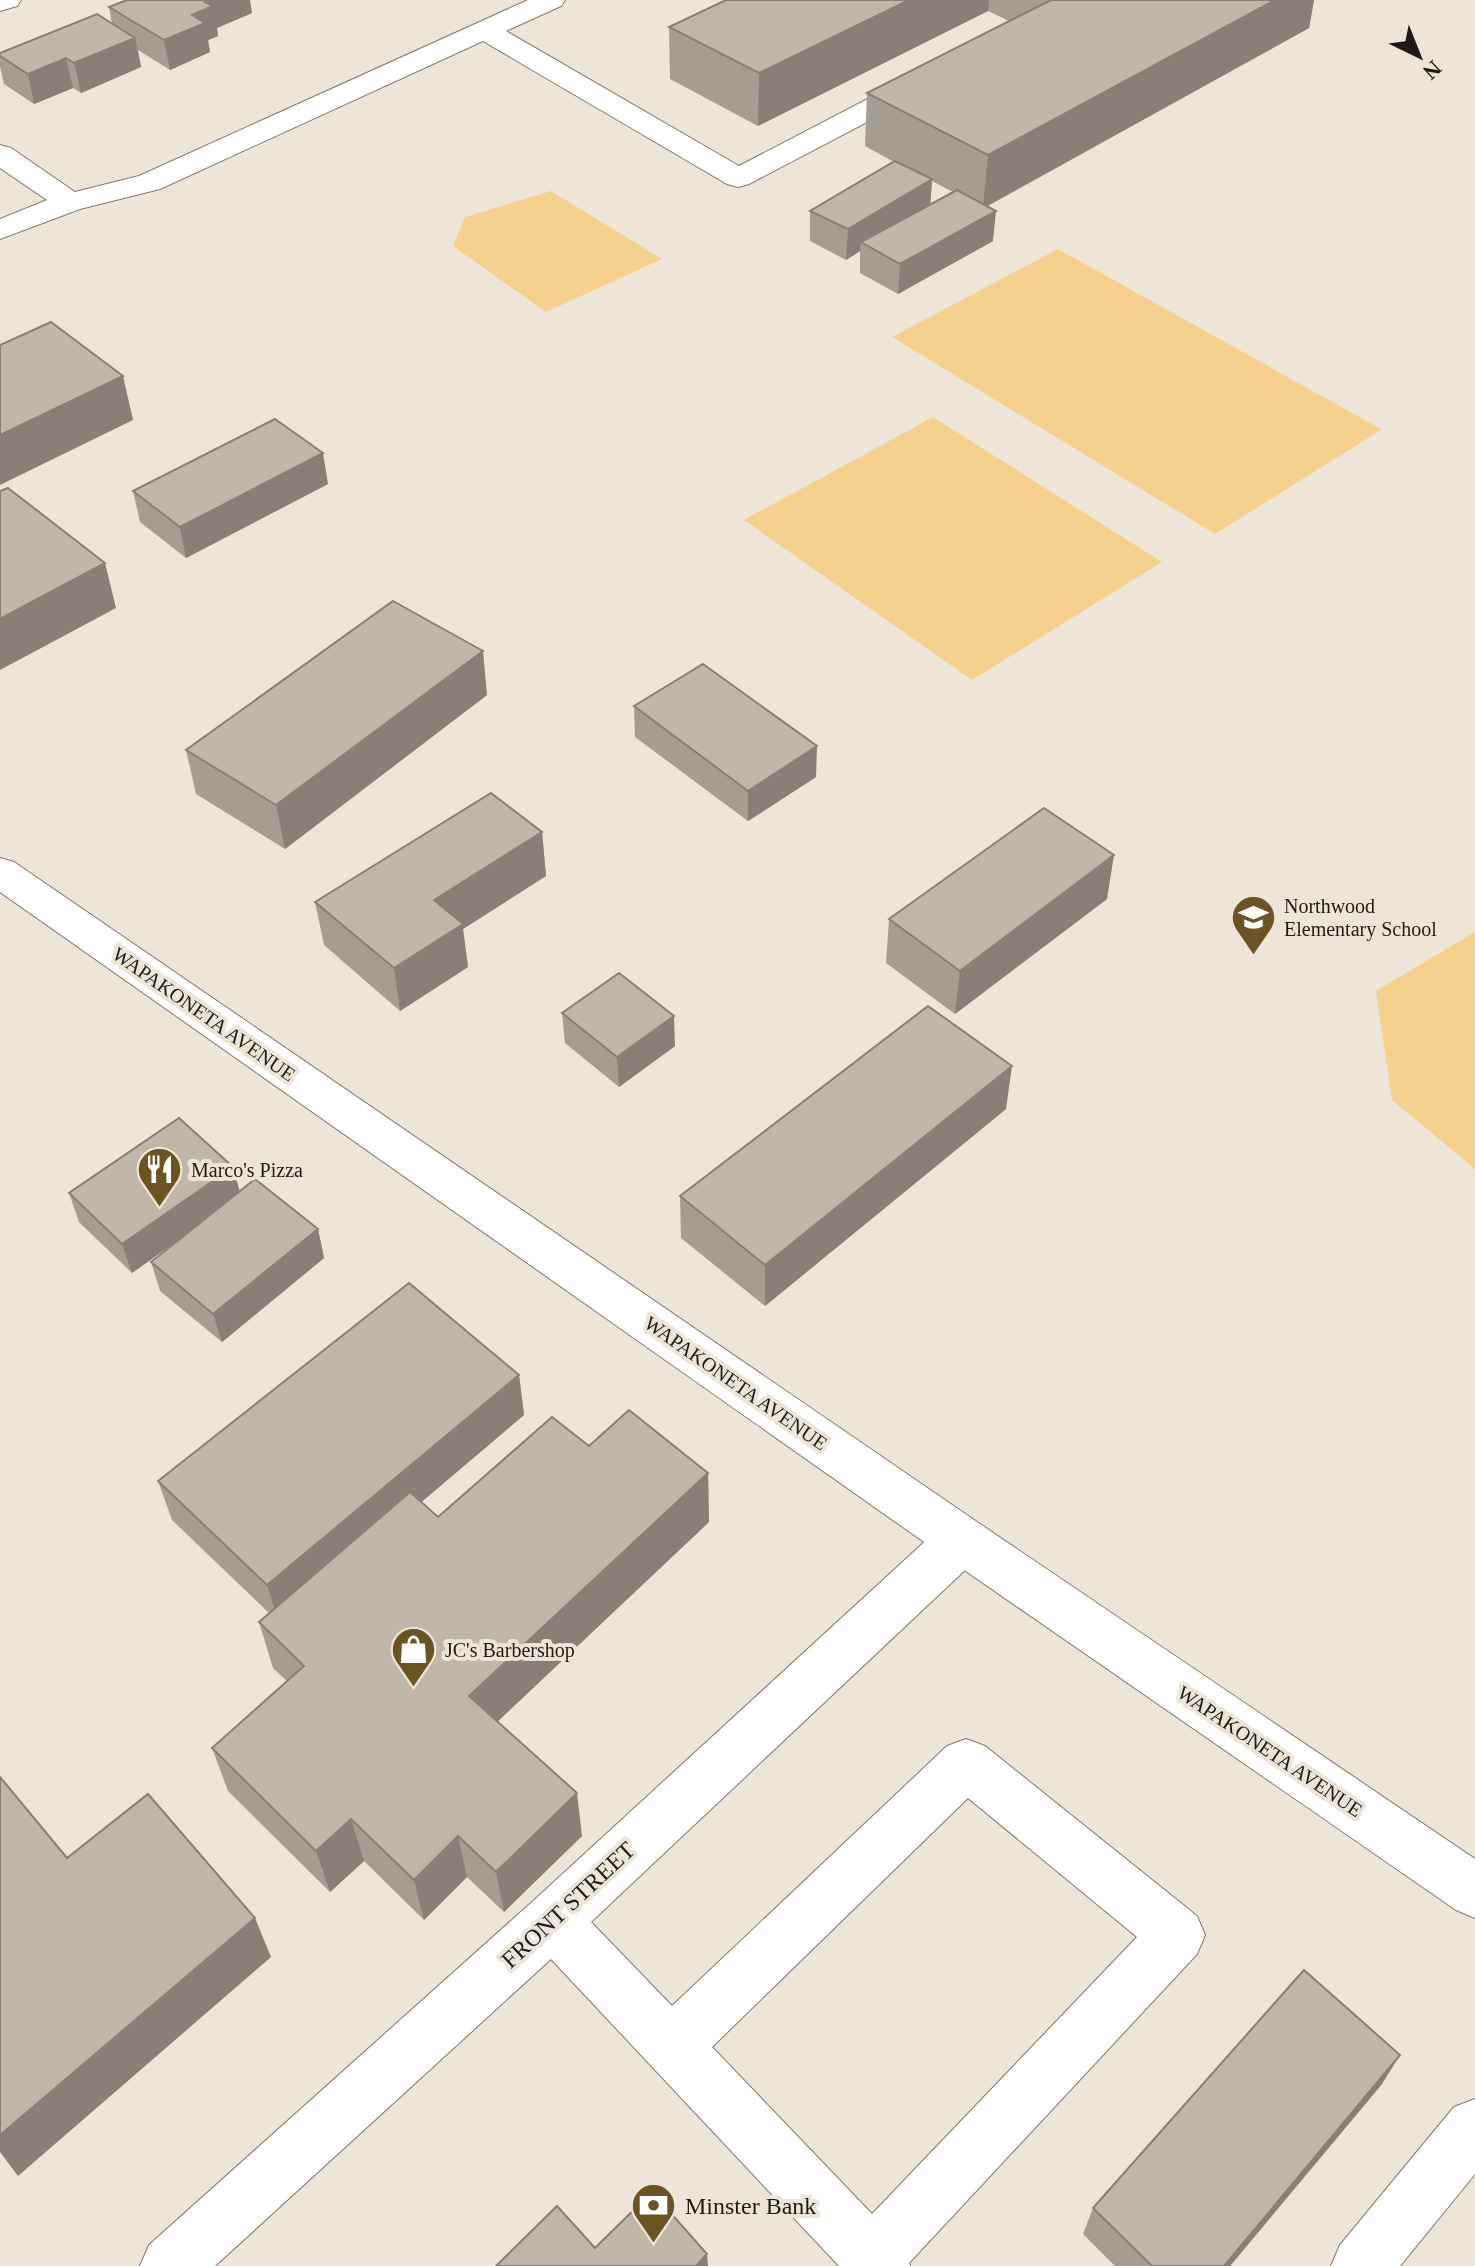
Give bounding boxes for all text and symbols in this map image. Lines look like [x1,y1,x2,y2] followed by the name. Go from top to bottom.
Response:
[1379,16,1459,96] north arrow
[1418,56,1447,85] text: N
[1229,894,1277,957] school or university icon: Northwood Elementary School
[1284,895,1437,941] place label: Northwood Elementary School
[108,943,300,1085] street label: WAPAKONETA AVENUE
[136,1146,184,1209] restaurant icon: Marco's Pizza
[191,1159,303,1181] place label: Marco's Pizza
[640,1312,832,1454] street label: WAPAKONETA AVENUE
[390,1626,438,1689] shop icon: JC's Barbershop
[445,1639,575,1662] place label: JC's Barbershop
[1174,1681,1366,1821] street label: WAPAKONETA AVENUE
[496,1837,640,1973] street label: FRONT STREET
[630,2182,678,2245] bank icon: Minster Bank
[685,2193,816,2219] place label: Minster Bank

